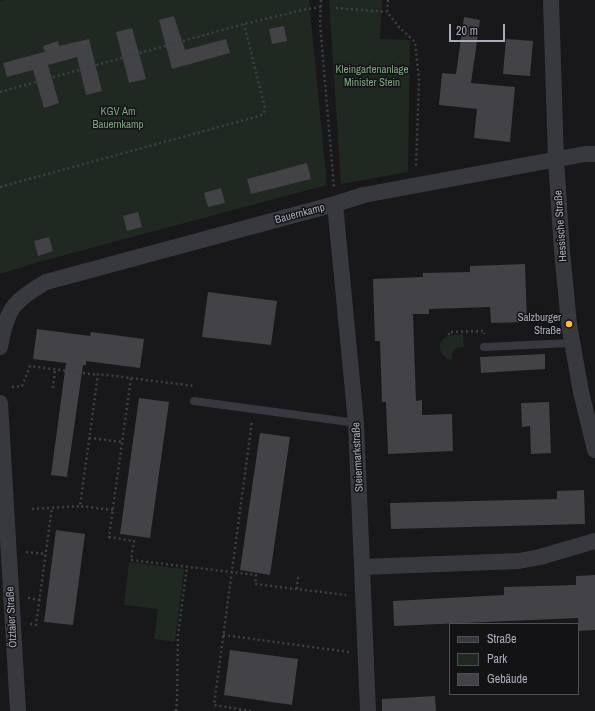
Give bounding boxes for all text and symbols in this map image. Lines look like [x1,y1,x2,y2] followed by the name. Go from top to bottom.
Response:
[451,16,507,42] scale bar
[456,23,478,39] text: 20 m
[335,63,409,89] park label: Kleingartenanlage Minister Stein
[92,105,144,131] park label: KGV Am Bauernkamp
[552,190,570,262] street label: Hessische Straße
[274,201,326,227] street label: Bauernkamp
[517,311,561,337] place label: Salzburger Straße
[564,319,574,329] marker: Salzburger Straße
[350,422,366,492] street label: Steiermarkstraße
[4,586,20,648] street label: Ötztaler Straße
[449,623,579,695] legend
[487,631,517,647] text: Straße
[487,651,507,667] text: Park
[487,671,528,687] text: Gebäude

